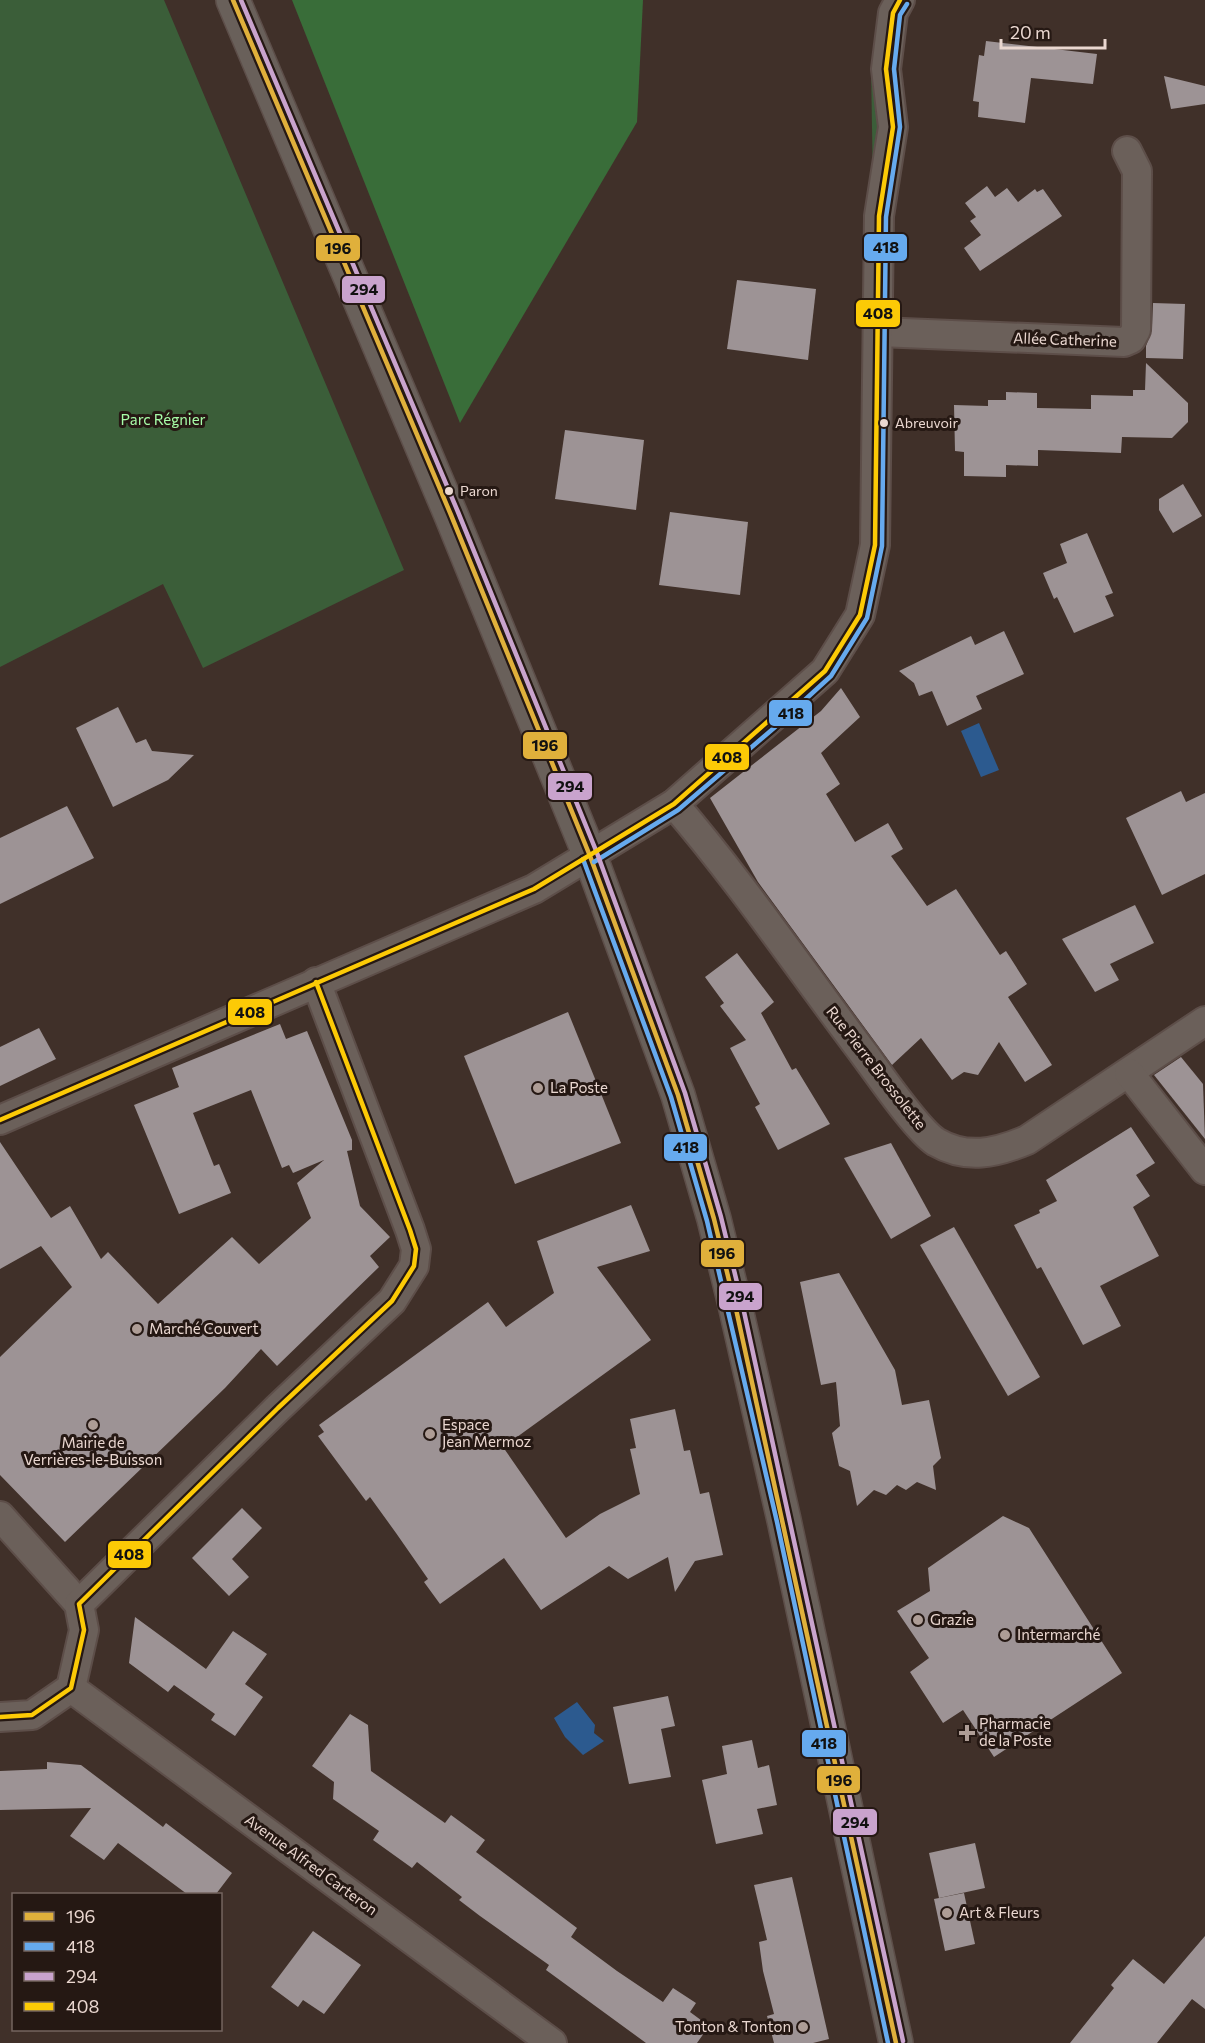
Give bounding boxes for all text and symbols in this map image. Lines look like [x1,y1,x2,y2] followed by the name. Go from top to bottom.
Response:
[1001,12,1104,50] scale bar
[1010,21,1051,43] text: 20 m
[863,233,908,262] line badge: 418
[315,234,361,262] line badge: 196
[873,237,899,256] text: 418
[325,238,352,257] text: 196
[341,275,386,304] line badge: 294
[350,279,379,298] text: 294
[855,299,901,328] line badge: 408
[863,303,893,322] text: 408
[1013,328,1117,350] street label: Allée Catherine
[120,410,206,428] park label: Parc Régnier
[895,414,958,431] place label: Abreuvoir
[878,417,890,429] marker: Abreuvoir
[460,482,498,499] place label: Paron
[443,485,455,497] marker: Paron
[768,699,813,727] line badge: 418
[778,703,804,722] text: 418
[522,731,568,760] line badge: 196
[532,735,559,754] text: 196
[704,743,750,771] line badge: 408
[712,747,742,766] text: 408
[547,772,593,801] line badge: 294
[556,776,585,795] text: 294
[227,998,273,1026] line badge: 408
[235,1002,265,1021] text: 408
[823,1002,931,1133] street label: Rue Pierre Brossolette
[550,1078,608,1096] place label: La Poste
[531,1081,545,1095] marker: La Poste
[663,1133,708,1162] line badge: 418
[673,1137,699,1156] text: 418
[700,1239,745,1268] line badge: 196
[709,1243,736,1262] text: 196
[718,1282,763,1311] line badge: 294
[726,1286,755,1305] text: 294
[149,1319,259,1337] place label: Marché Couvert
[130,1322,144,1336] marker: Marché Couvert
[442,1415,531,1450] place label: Espace Jean Mermoz
[86,1418,100,1432] marker: Mairie de Verrières-le-Buisson
[423,1427,437,1441] marker: Espace Jean Mermoz
[24,1433,162,1468] place label: Mairie de Verrières-le-Buisson
[107,1540,152,1569] line badge: 408
[114,1544,144,1563] text: 408
[930,1610,974,1628] place label: Grazie
[911,1613,925,1627] marker: Grazie
[1017,1625,1100,1643] place label: Intermarché
[998,1628,1012,1642] marker: Intermarché
[979,1714,1052,1749] place label: Pharmacie de la Poste
[960,1726,974,1740] marker: Pharmacie de la Poste
[801,1729,847,1758] line badge: 418
[811,1733,837,1752] text: 418
[816,1765,861,1794] line badge: 196
[826,1770,853,1789] text: 196
[832,1808,878,1836] line badge: 294
[242,1810,381,1918] street label: Avenue Alfred Carteron
[841,1812,870,1831] text: 294
[12,1893,222,2031] legend
[959,1903,1040,1921] place label: Art & Fleurs
[66,1905,96,1927] text: 196
[940,1906,954,1920] marker: Art & Fleurs
[66,1935,95,1957] text: 418
[66,1965,98,1987] text: 294
[66,1995,100,2017] text: 408
[675,2017,791,2035] place label: Tonton & Tonton
[796,2020,810,2034] marker: Tonton & Tonton

